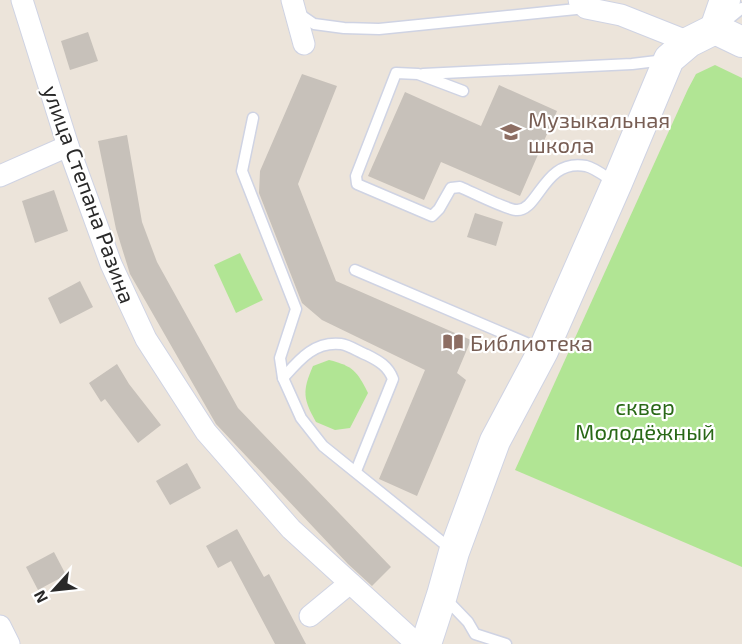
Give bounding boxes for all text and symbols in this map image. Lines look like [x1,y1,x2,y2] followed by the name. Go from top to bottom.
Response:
[38,82,142,307] street label: улица Степана Разина
[528,106,670,157] place label: Музыкальная школа
[499,120,523,144] school or university icon: Музыкальная школа
[470,329,593,355] place label: Библиотека
[441,330,465,354] library icon: Библиотека
[575,393,715,444] park label: сквер Молодёжный
[24,560,84,620] north arrow
[29,588,51,607] text: N

